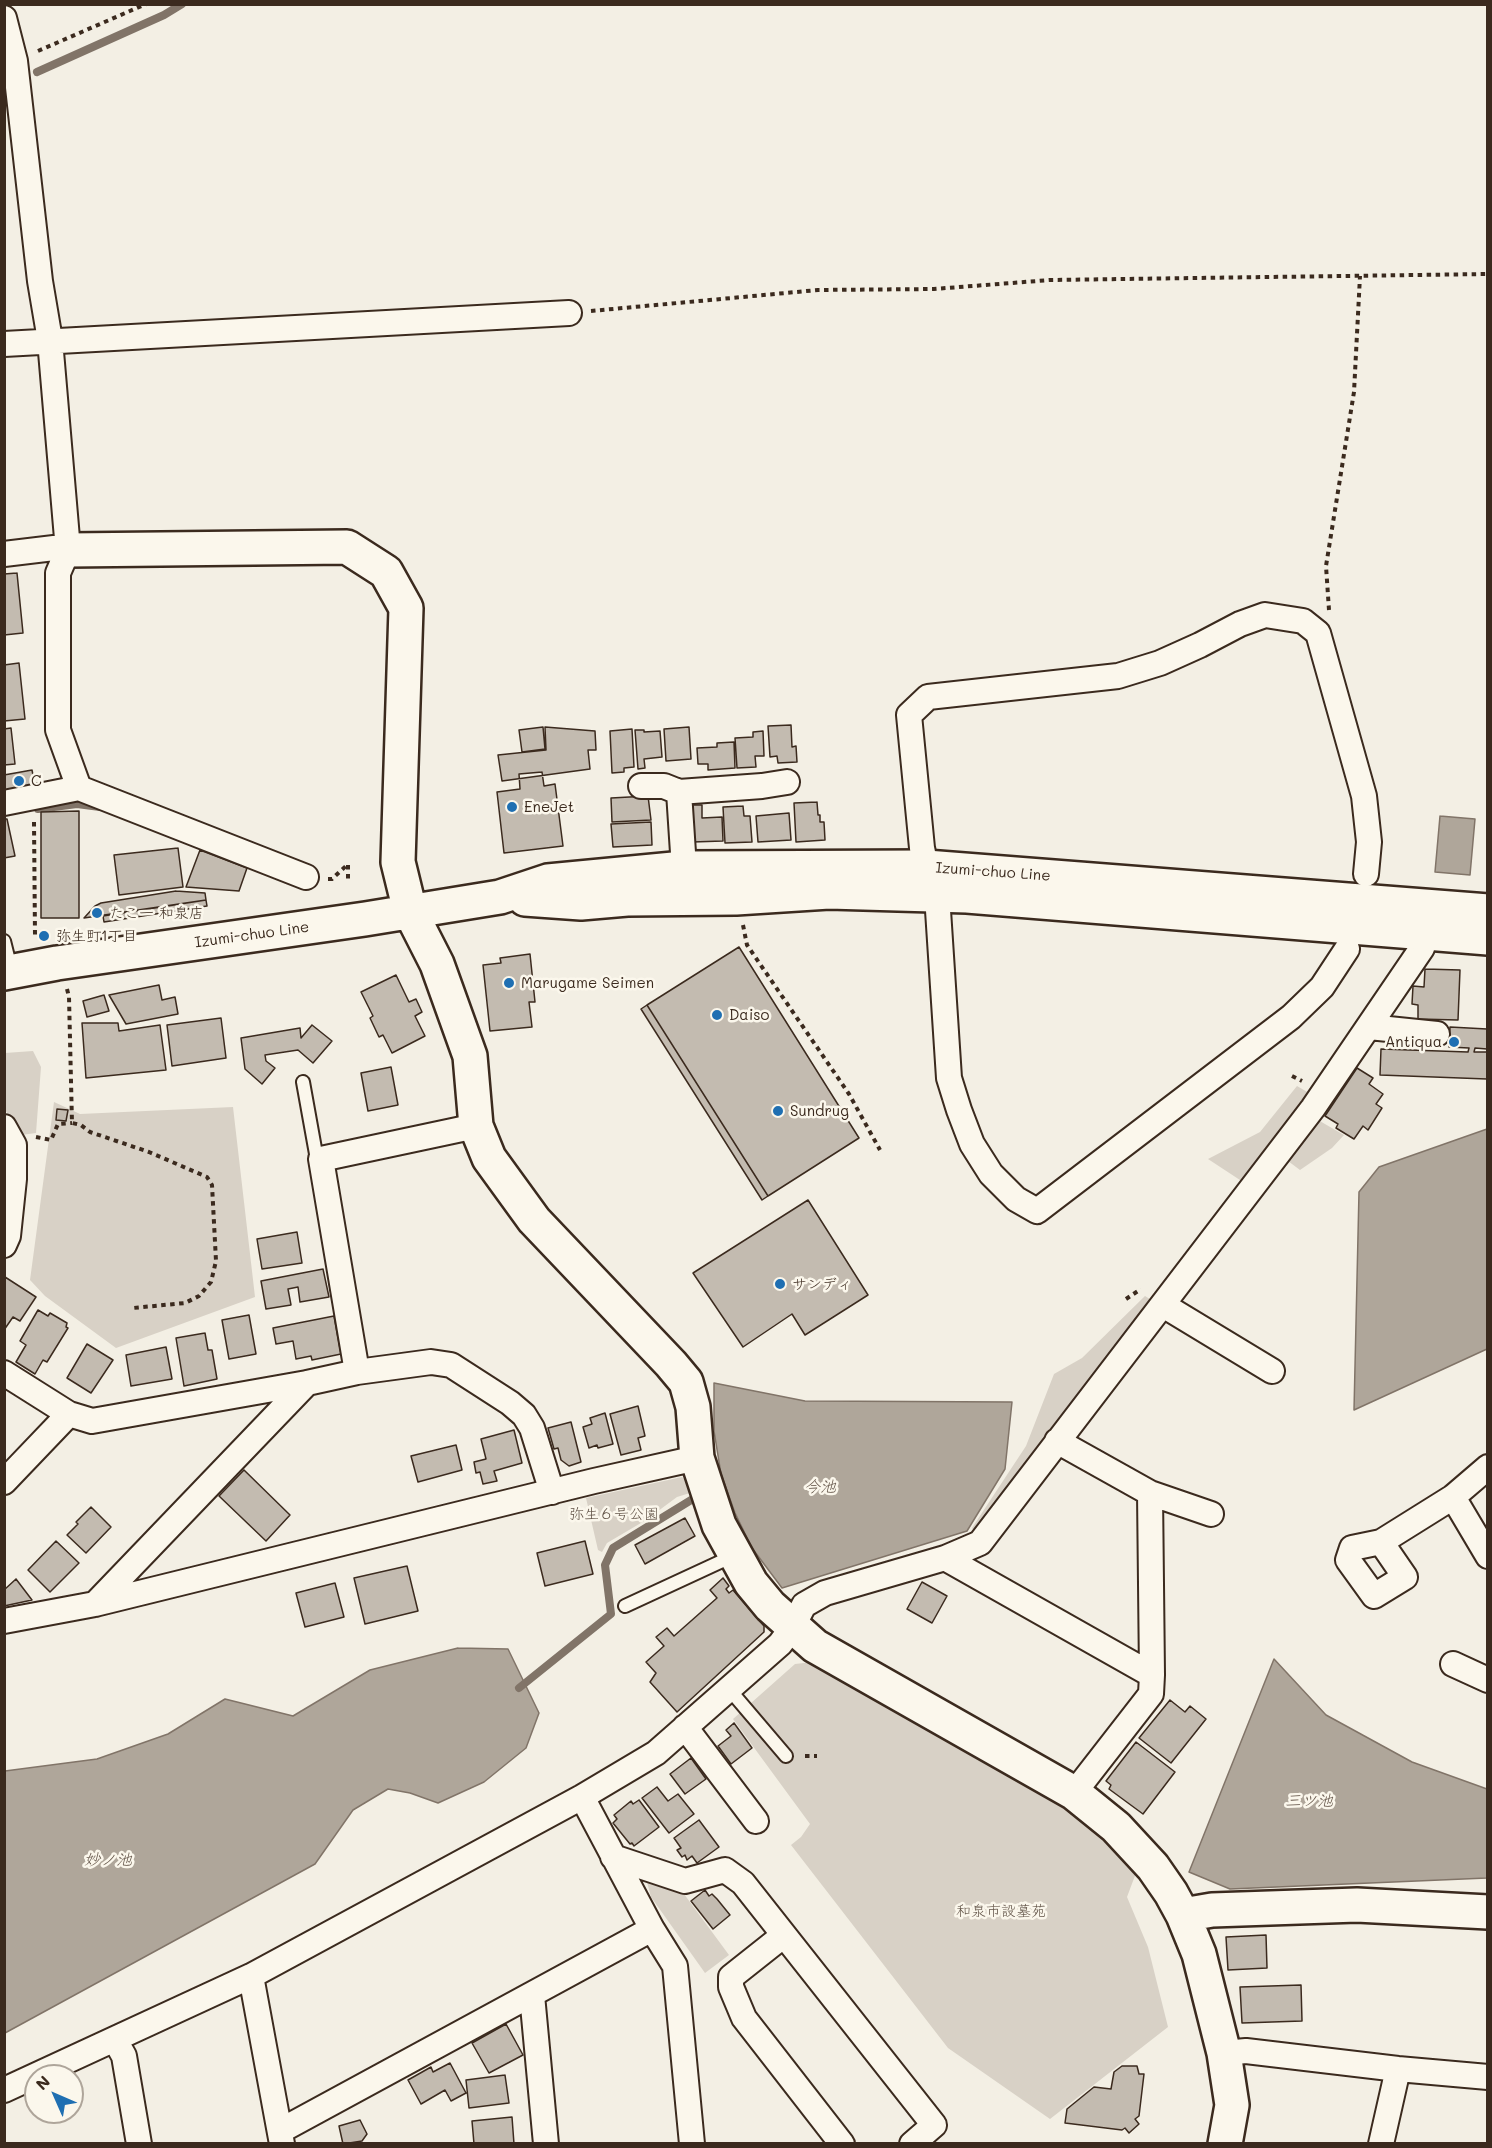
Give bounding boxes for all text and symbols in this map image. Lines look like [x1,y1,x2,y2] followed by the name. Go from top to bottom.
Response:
[31,772,42,790] place label: C
[12,774,26,788] marker: C
[524,798,574,816] place label: EneJet
[505,800,519,814] marker: EneJet
[935,859,1051,885] street label: Izumi-chuo Line
[109,904,204,922] place label: たこ一 和泉店
[90,906,104,920] marker: たこ一 和泉店
[194,918,310,952] street label: Izumi-chuo Line
[56,927,138,945] place label: 弥生町1丁目
[37,929,51,943] marker: 弥生町1丁目
[521,974,654,992] place label: Marugame Seimen
[502,976,516,990] marker: Marugame Seimen
[729,1006,769,1024] place label: Daiso
[710,1008,724,1022] marker: Daiso
[1385,1033,1442,1051] place label: Antiqua
[1447,1035,1461,1049] marker: Antiqua
[790,1102,849,1120] place label: Sundrug
[771,1104,785,1118] marker: Sundrug
[792,1275,852,1293] place label: サンディ
[773,1277,787,1291] marker: サンディ
[804,1477,836,1497] water label: 今池
[569,1505,659,1523] park label: 弥生６号公園
[1285,1791,1333,1811] water label: 三ツ池
[84,1850,132,1870] water label: 妙ノ池
[956,1902,1046,1920] park label: 和泉市設墓苑
[24,2064,84,2124] north arrow
[31,2071,54,2094] text: N

